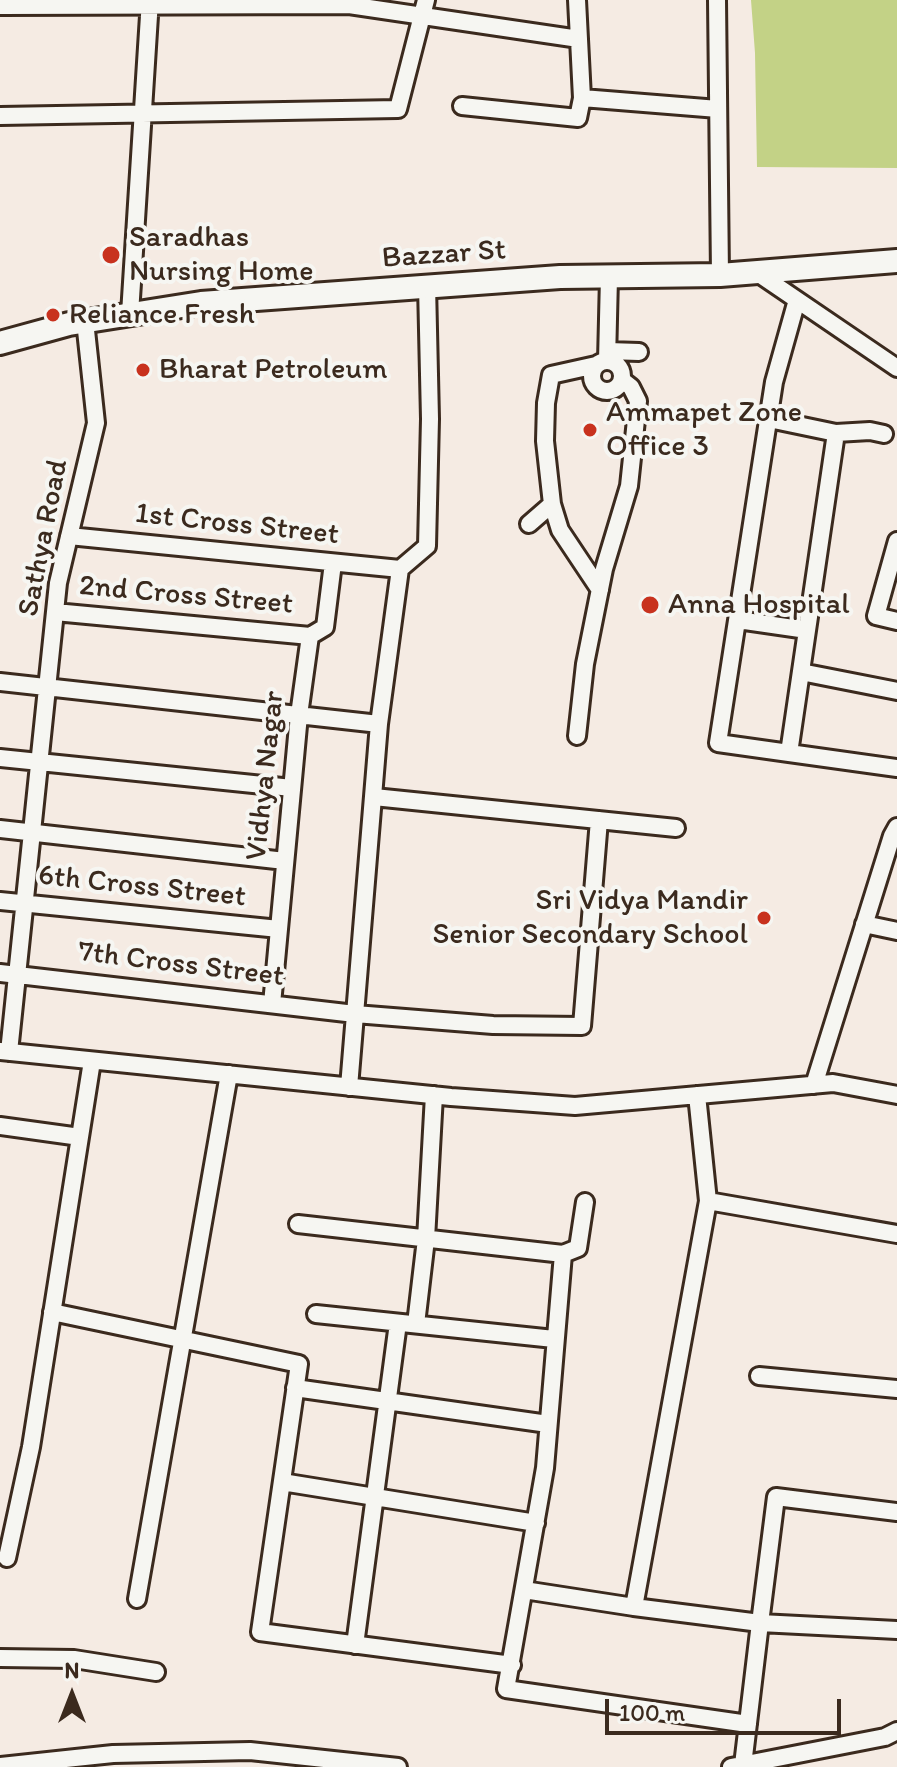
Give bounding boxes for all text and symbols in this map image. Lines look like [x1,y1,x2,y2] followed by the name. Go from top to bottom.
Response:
[129,220,314,290] place label: Saradhas Nursing Home
[381,233,507,277] street label: Bazzar St
[100,244,122,266] marker: Saradhas Nursing Home
[69,297,255,333] place label: Reliance Fresh
[44,306,62,324] marker: Reliance Fresh
[159,352,387,388] place label: Bharat Petroleum
[134,361,152,379] marker: Bharat Petroleum
[606,395,802,466] place label: Ammapet Zone Office 3
[581,421,599,439] marker: Ammapet Zone Office 3
[11,456,77,620] street label: Sathya Road
[133,496,341,554] street label: 1st Cross Street
[77,569,295,623] street label: 2nd Cross Street
[668,587,850,623] place label: Anna Hospital
[639,594,661,616] marker: Anna Hospital
[239,689,293,863] street label: Vidhya Nagar
[36,858,248,916] street label: 6th Cross Street
[432,883,748,954] place label: Sri Vidya Mandir Senior Secondary School
[755,909,773,927] marker: Sri Vidya Mandir Senior Secondary School
[76,934,286,996] street label: 7th Cross Street
[32,1655,112,1735] north arrow
[65,1657,79,1684] text: N
[609,1683,845,1733] scale bar
[619,1698,685,1727] text: 100 m

